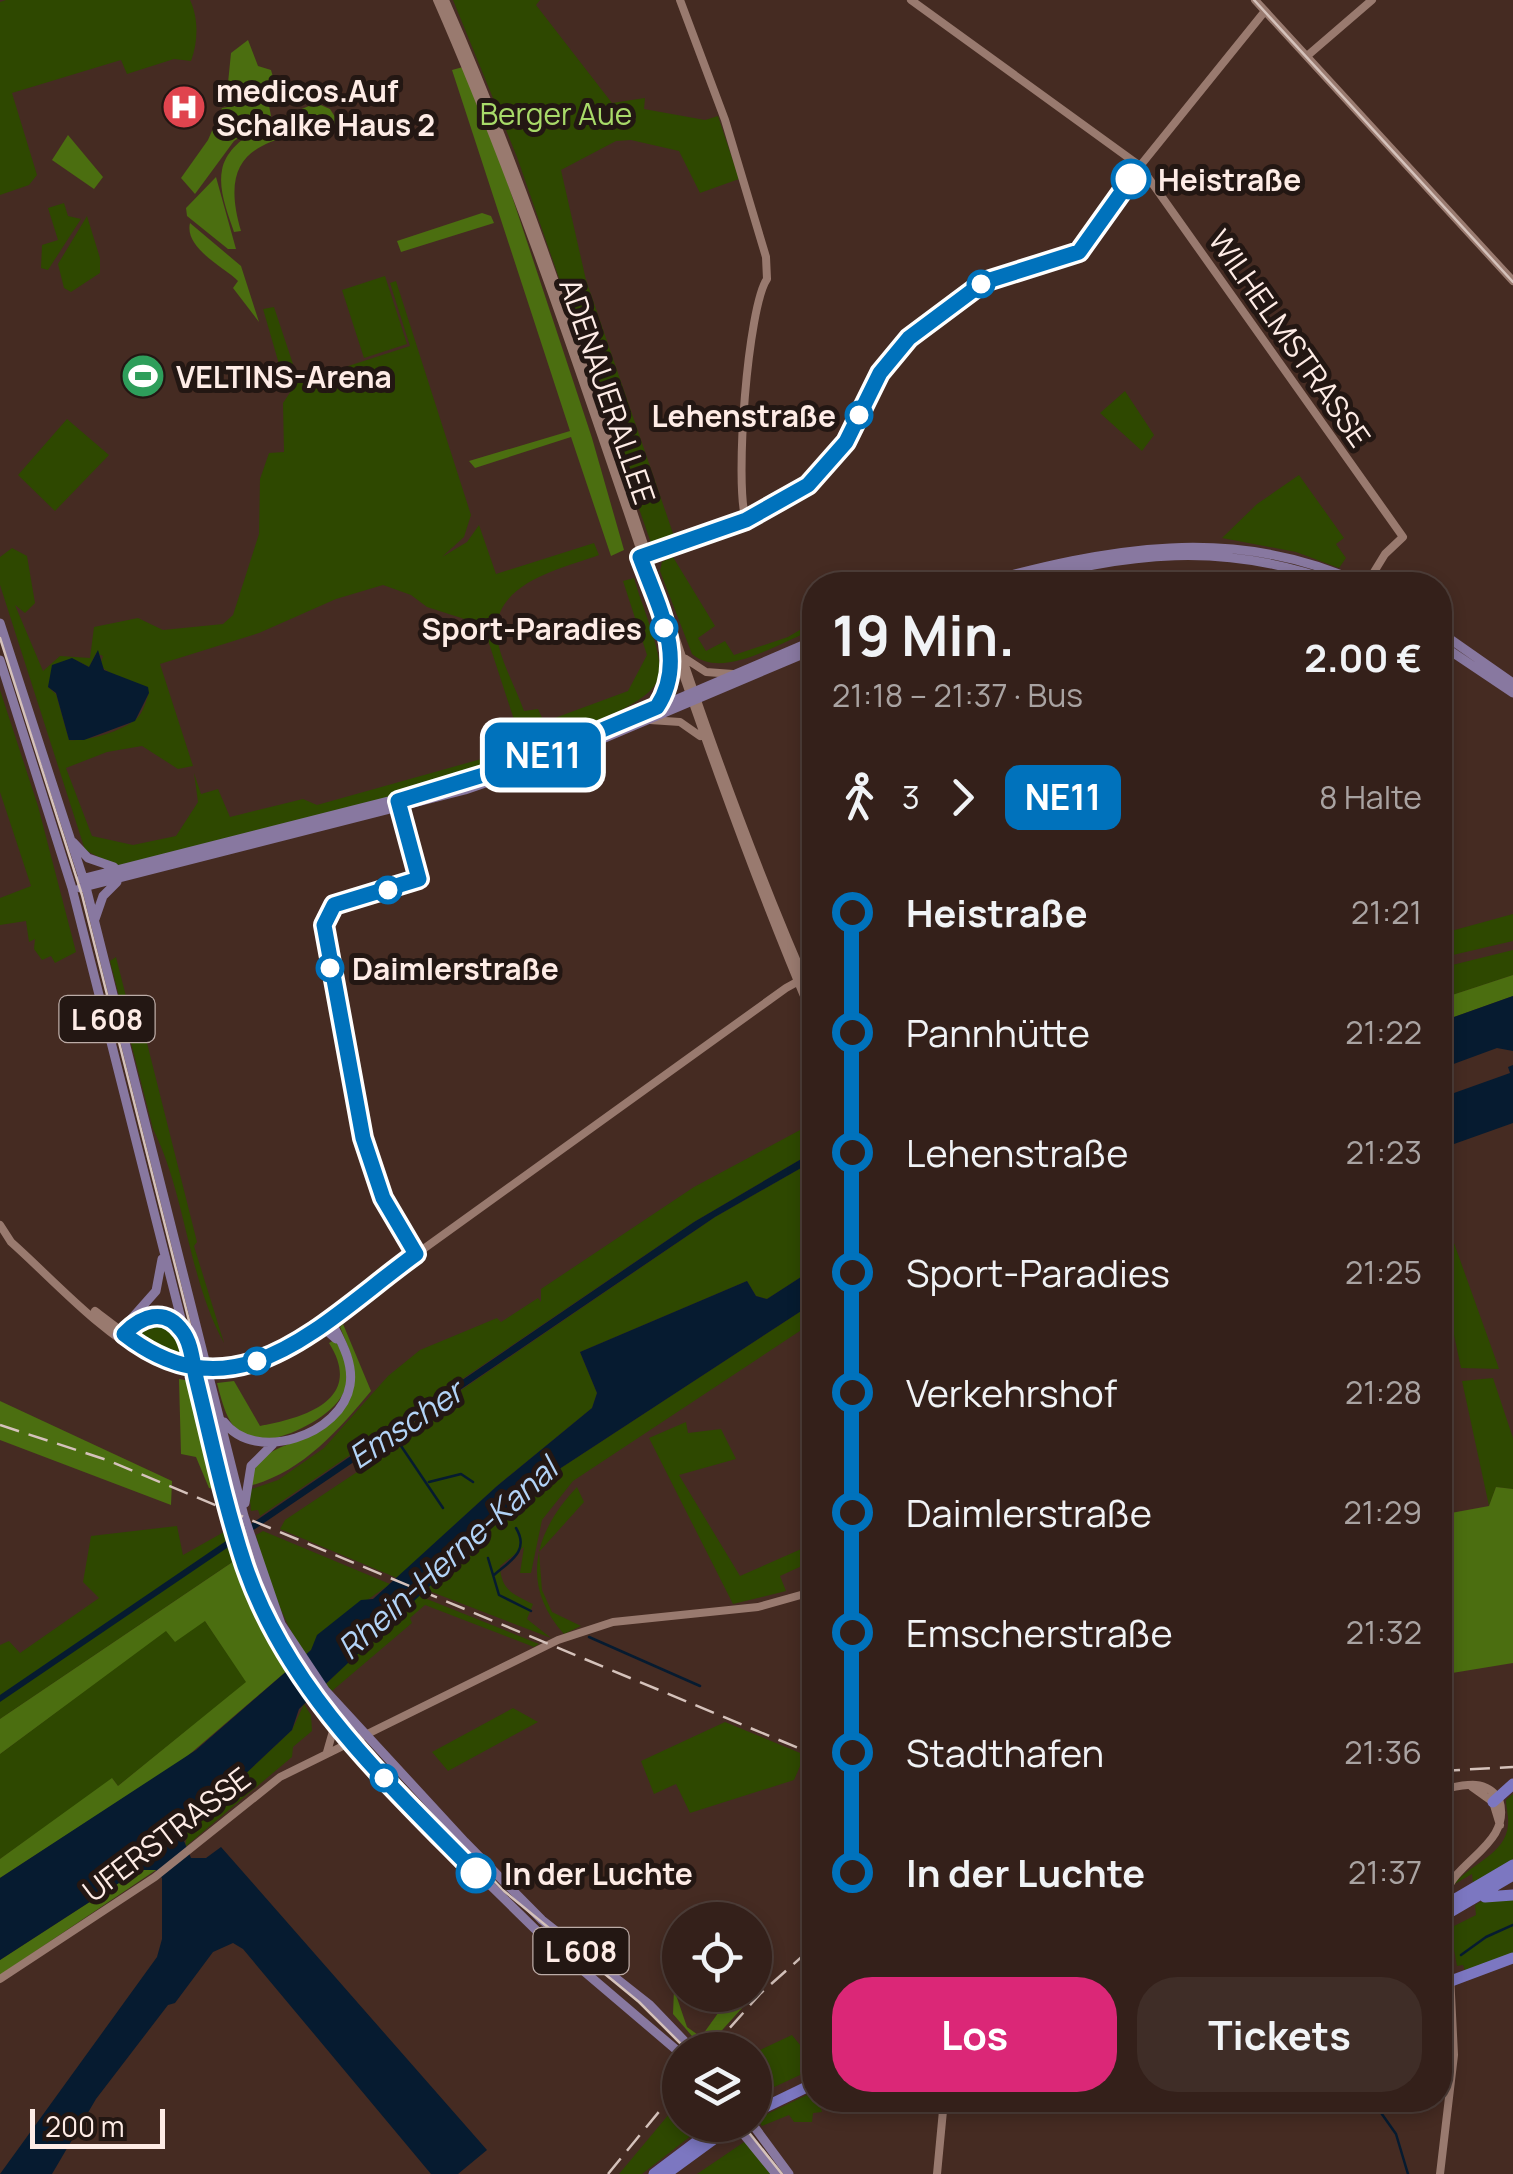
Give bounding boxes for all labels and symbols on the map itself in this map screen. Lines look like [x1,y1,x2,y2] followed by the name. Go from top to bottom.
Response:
[216,70,435,145] place label: medicos.Auf Schalke Haus 2
[161,84,207,130] hospital icon: medicos.Auf Schalke Haus 2
[480,93,632,134] park label: Berger Aue
[1158,159,1301,200] place label: Heistraße
[1112,160,1150,198] marker: Heistraße
[1200,221,1380,455] street label: WILHELMSTRASSE
[968,271,994,297] unlabelled marker
[550,273,666,509] street label: ADENAUERALLEE
[120,353,166,399] sports icon: VELTINS-Arena
[176,356,392,397] place label: VELTINS-Arena
[652,395,836,436] place label: Lehenstraße
[846,402,872,428] marker: Lehenstraße
[422,608,642,649] place label: Sport-Paradies
[651,615,677,641] marker: Sport-Paradies
[473,722,613,788] line badge: NE11
[375,877,401,903] unlabelled marker
[352,948,559,989] place label: Daimlerstraße
[317,955,343,981] marker: Daimlerstraße
[59,996,154,1042] road number: L 608
[244,1348,270,1374] unlabelled marker
[339,1367,475,1478] water label: Emscher
[327,1445,569,1669] water label: Rhein-Herne-Kanal
[74,1757,258,1911] street label: UFERSTRASSE
[371,1765,397,1791] unlabelled marker
[504,1853,693,1894] place label: In der Luchte
[457,1854,495,1892] marker: In der Luchte
[534,1928,628,1974] road number: L 608
[30,2104,165,2148] scale bar

